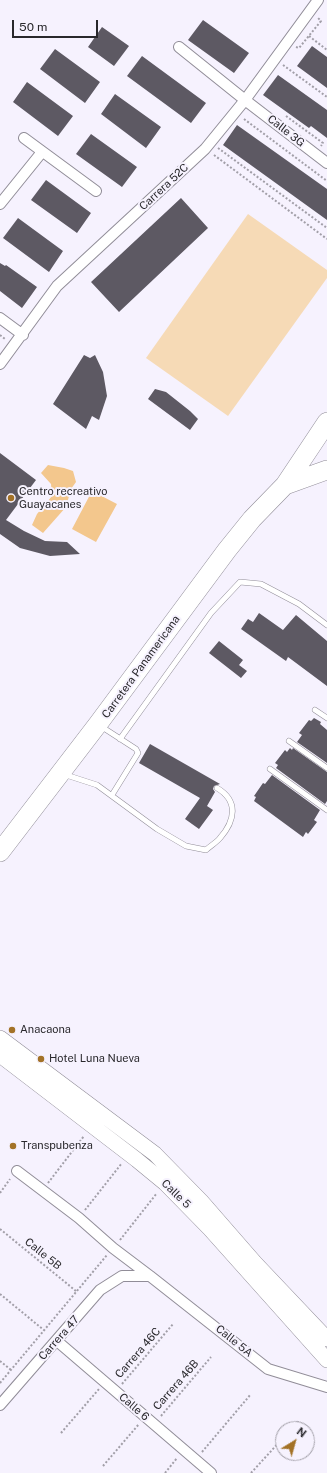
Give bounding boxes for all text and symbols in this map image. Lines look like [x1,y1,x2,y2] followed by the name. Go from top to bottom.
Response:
[14,12,100,38] scale bar
[19,20,47,34] text: 50 m
[265,112,307,150] street label: Calle 3G
[137,161,191,213] street label: Carrera 52C
[19,485,108,511] place label: Centro recreativo Guayacanes
[6,493,16,503] marker: Centro recreativo Guayacanes
[99,613,183,721] street label: Carretera Panamericana
[20,1023,71,1037] place label: Anacaona
[7,1025,17,1035] marker: Anacaona
[49,1052,140,1066] place label: Hotel Luna Nueva
[36,1054,46,1064] marker: Hotel Luna Nueva
[21,1139,93,1153] place label: Transpubenza
[8,1141,18,1151] marker: Transpubenza
[159,1177,193,1211] street label: Calle 5
[22,1235,64,1273] street label: Calle 5B
[36,1313,82,1363] street label: Carrera 47
[213,1322,255,1360] street label: Calle 5A
[113,1325,163,1381] street label: Carrera 46C
[151,1357,201,1413] street label: Carrera 46B
[116,1390,152,1424] street label: Calle 6
[275,1421,315,1461] north arrow
[295,1425,309,1440] text: N

